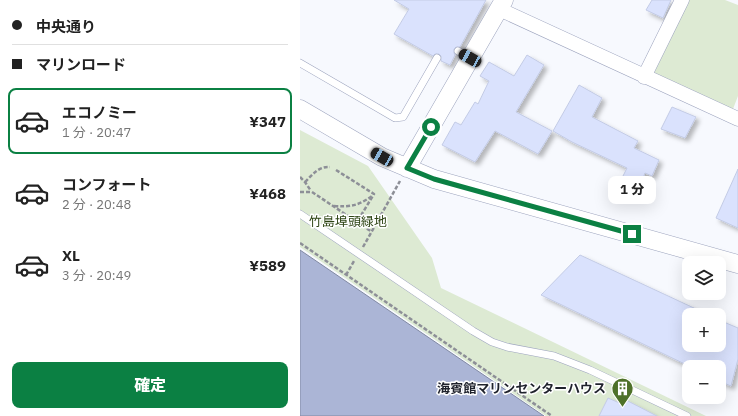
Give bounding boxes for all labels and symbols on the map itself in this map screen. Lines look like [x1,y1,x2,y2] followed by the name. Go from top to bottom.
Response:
[457,47,483,69] car
[422,118,440,136] route start
[369,146,395,168] car
[608,176,656,204] callout: 1 分
[309,213,387,230] park label: 竹島埠頭緑地
[623,225,641,243] route end
[609,375,635,408] building icon: 海賓館マリンセンターハウス
[437,380,606,397] place label: 海賓館マリンセンターハウス

